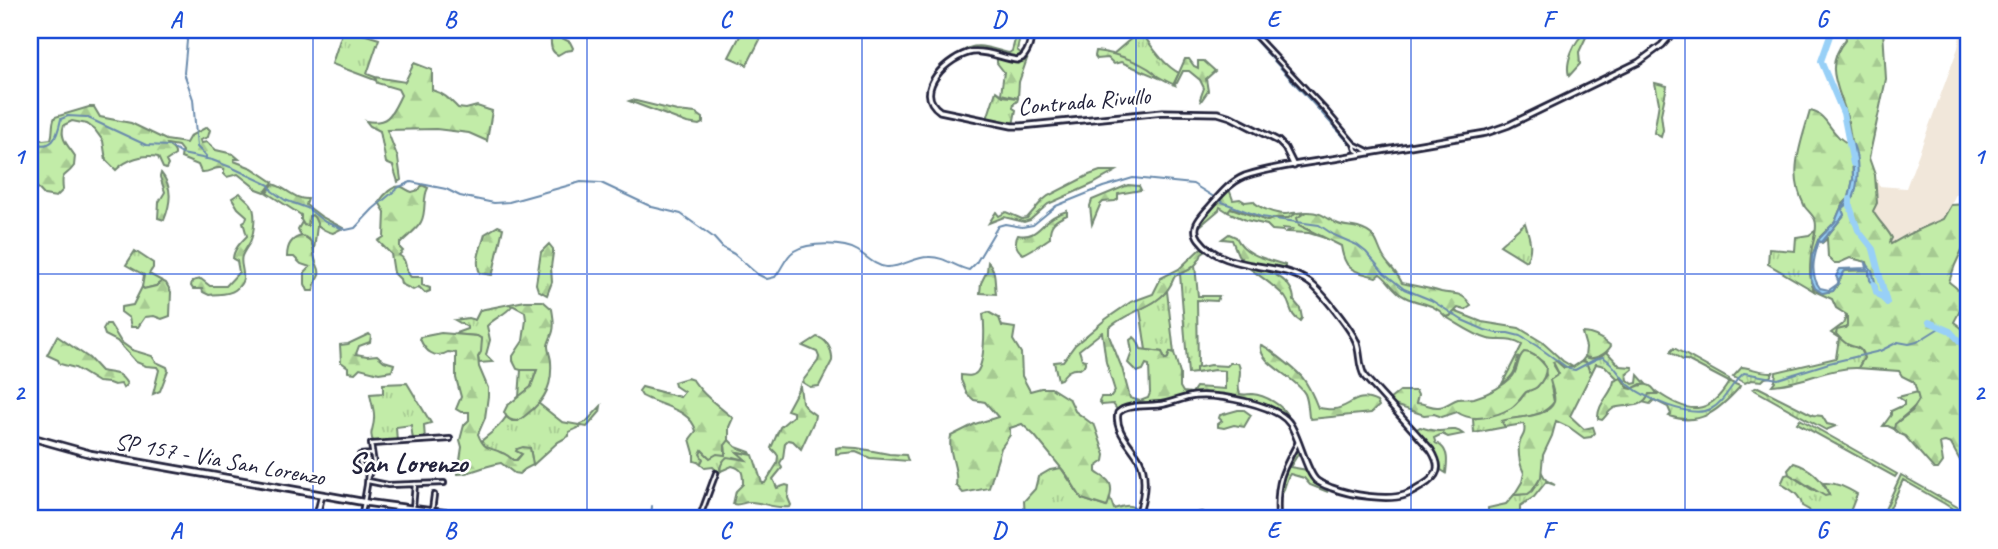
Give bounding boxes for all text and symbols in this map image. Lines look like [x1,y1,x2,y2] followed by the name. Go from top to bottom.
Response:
[170,5,184,34] text: A
[444,5,458,34] text: B
[720,5,734,34] text: C
[992,5,1008,34] text: D
[1267,5,1283,34] text: E
[1543,5,1559,34] text: F
[1816,5,1831,34] text: G
[1017,80,1153,122] street label: Contrada Rivullo
[14,142,27,171] text: 1
[1974,142,1987,171] text: 1
[14,378,27,407] text: 2
[1974,378,1987,407] text: 2
[113,426,329,492] street label: SP 157 - Via San Lorenzo
[348,445,469,480] district label: San Lorenzo
[170,516,184,545] text: A
[444,516,458,545] text: B
[720,516,734,545] text: C
[992,516,1008,545] text: D
[1267,516,1283,545] text: E
[1543,516,1559,545] text: F
[1816,516,1831,545] text: G

